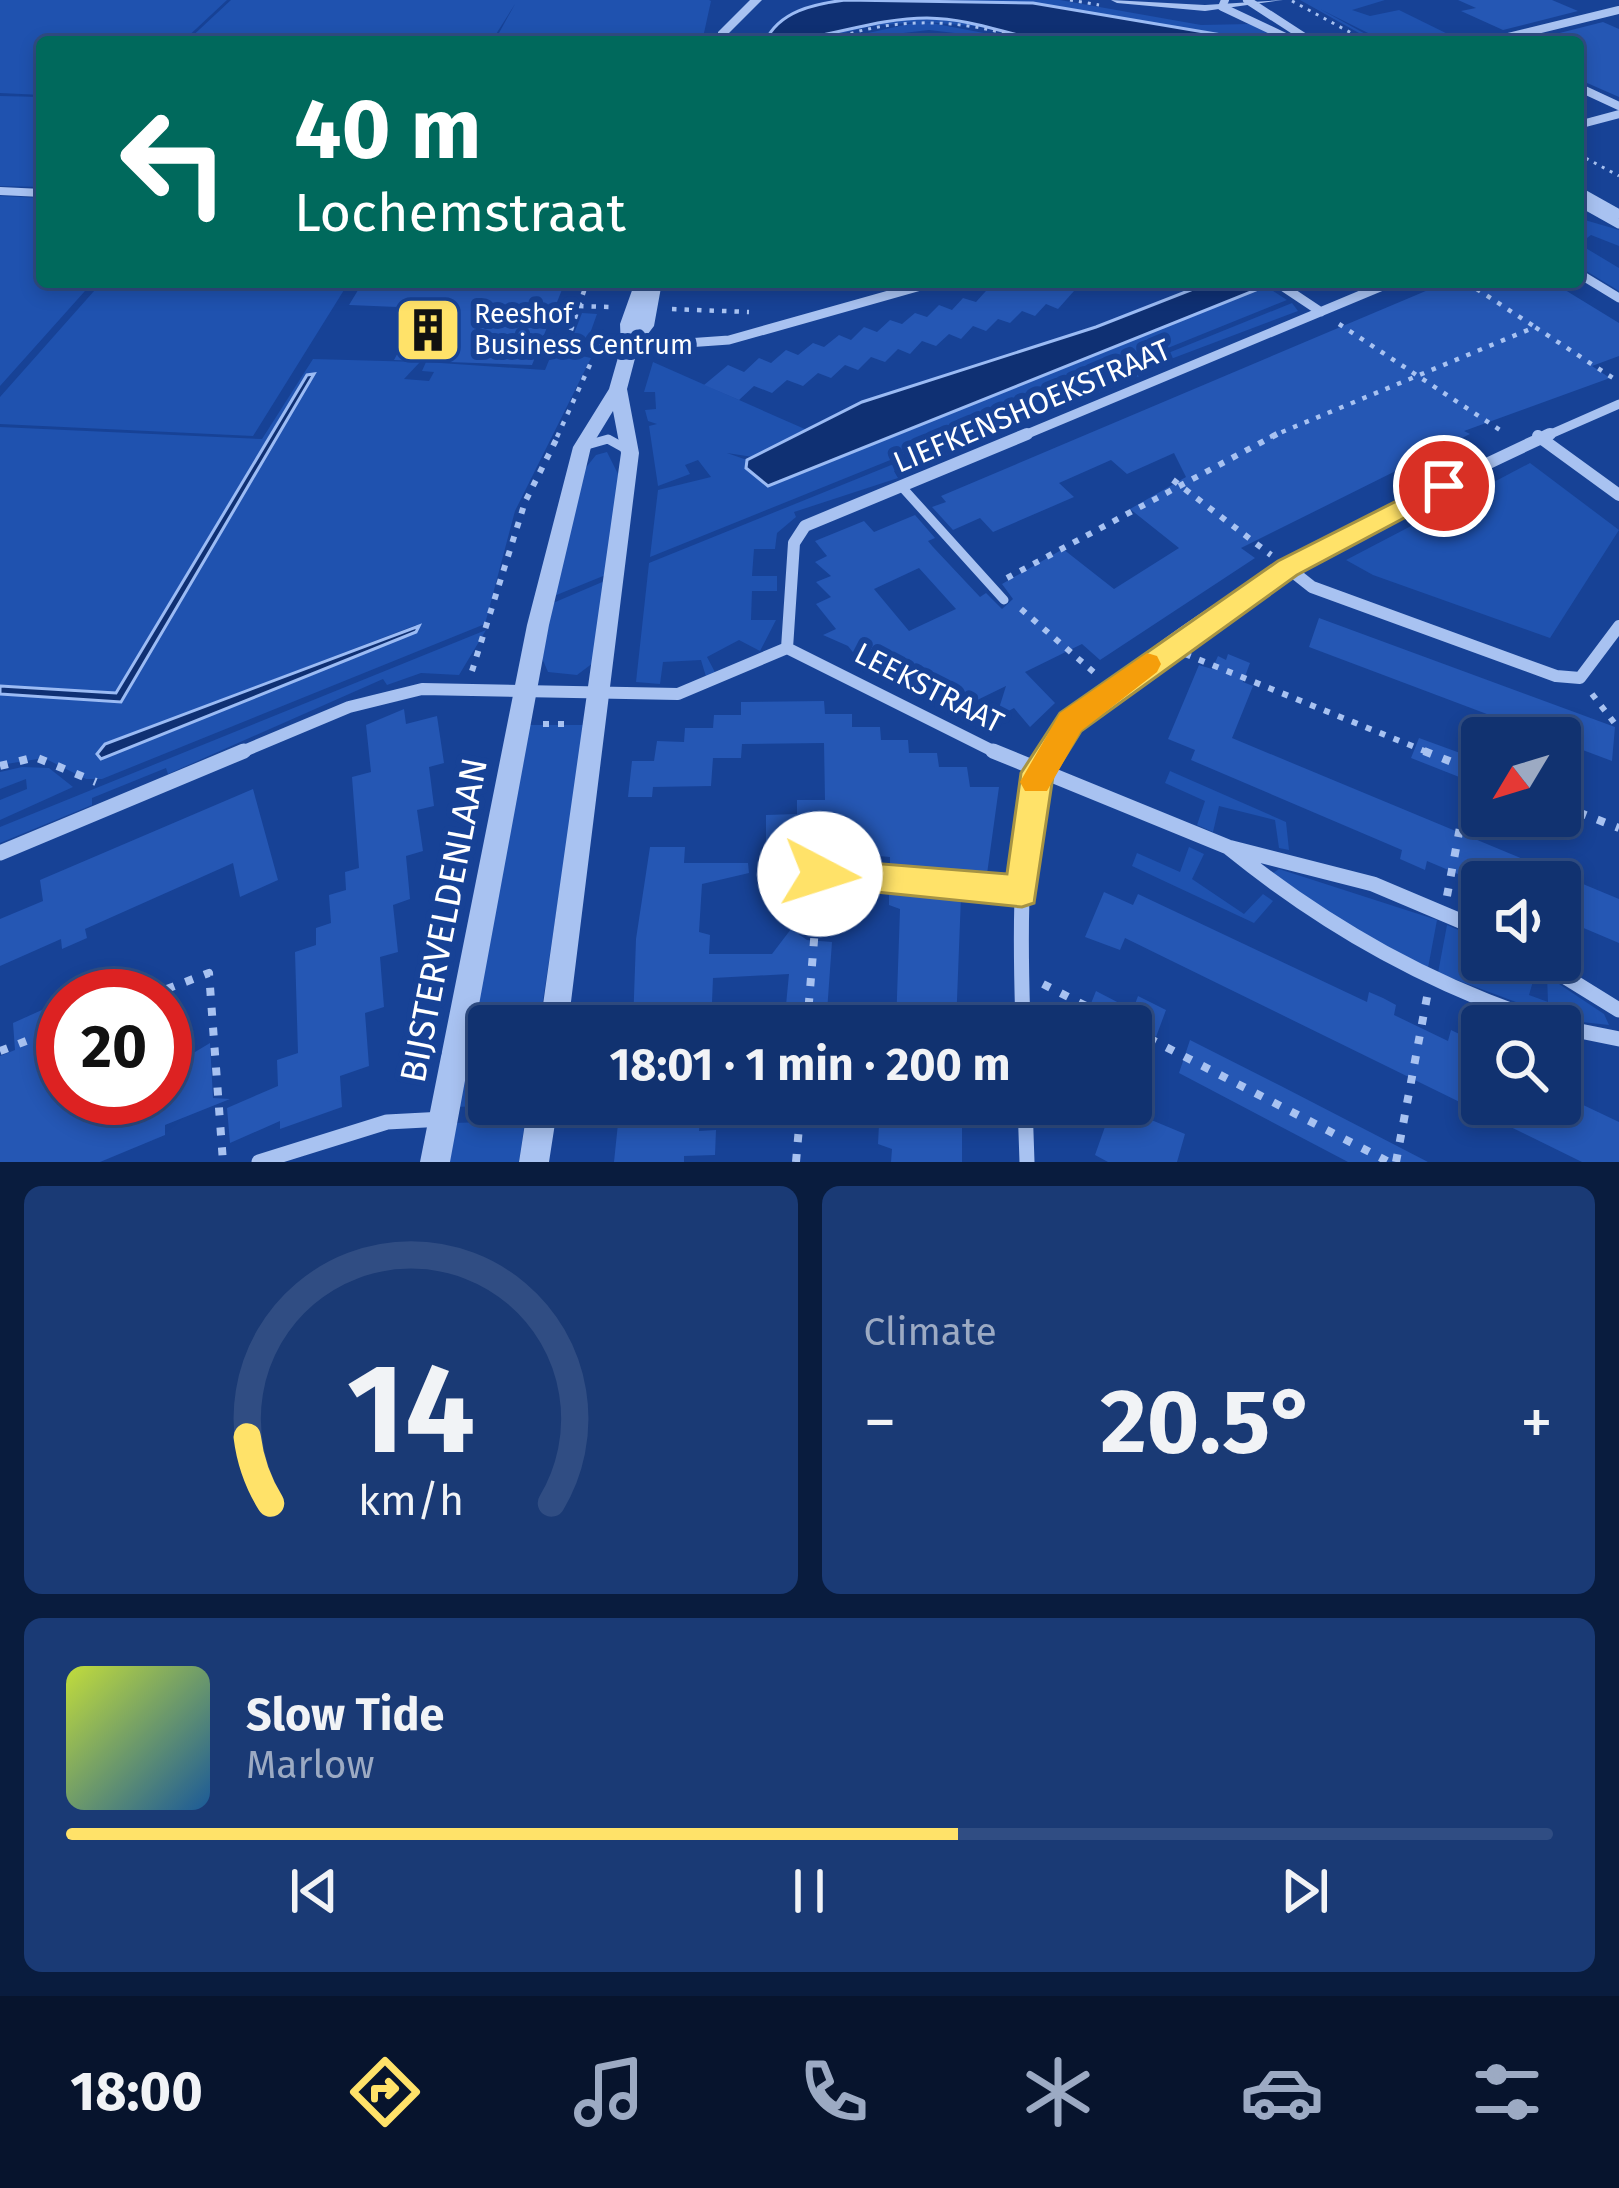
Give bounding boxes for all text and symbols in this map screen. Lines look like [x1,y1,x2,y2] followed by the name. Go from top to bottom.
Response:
[294,79,482,180] text: 40 m
[96,84,252,240] icon: left
[294,181,626,245] text: Lochemstraat
[393,295,463,365] building icon: Reeshof Business Centrum
[474,298,693,361] place label: Reeshof Business Centrum
[888,331,1176,481] street label: LIEFKENSHOEKSTRAAT
[1393,435,1495,537] pin
[1411,453,1477,519] icon: arrive
[849,635,1010,741] street label: LEEKSTRAAT
[1461,717,1581,837] north arrow
[1461,717,1581,1125] map controls
[391,754,497,1086] street label: BIJSTERVELDENLAAN
[757,811,883,937] position arrow
[1461,861,1581,981] button: sound
[36,969,192,1125] speed limit sign: 20
[1461,1005,1581,1125] button: search
[609,1038,1011,1092] text: 18:01 · 1 min · 200 m
[864,1309,997,1355] text: Climate
[347,1335,475,1485] text: 14
[1100,1368,1316,1476] text: 20.5°
[864,1383,897,1462] text: −
[1520,1383,1553,1462] text: +
[358,1475,464,1526] text: km/h
[246,1688,444,1742] text: Slow Tide
[246,1742,375,1788] text: Marlow
[281,1858,347,1924] icon: previous
[776,1858,842,1924] icon: pause
[1272,1858,1338,1924] icon: next
[343,2050,427,2134] icon: directions
[567,2050,651,2134] icon: music
[792,2050,876,2134] icon: phone
[1016,2050,1100,2134] icon: climate
[1240,2050,1324,2134] icon: car
[1465,2050,1549,2134] icon: filters
[70,2060,203,2124] text: 18:00

